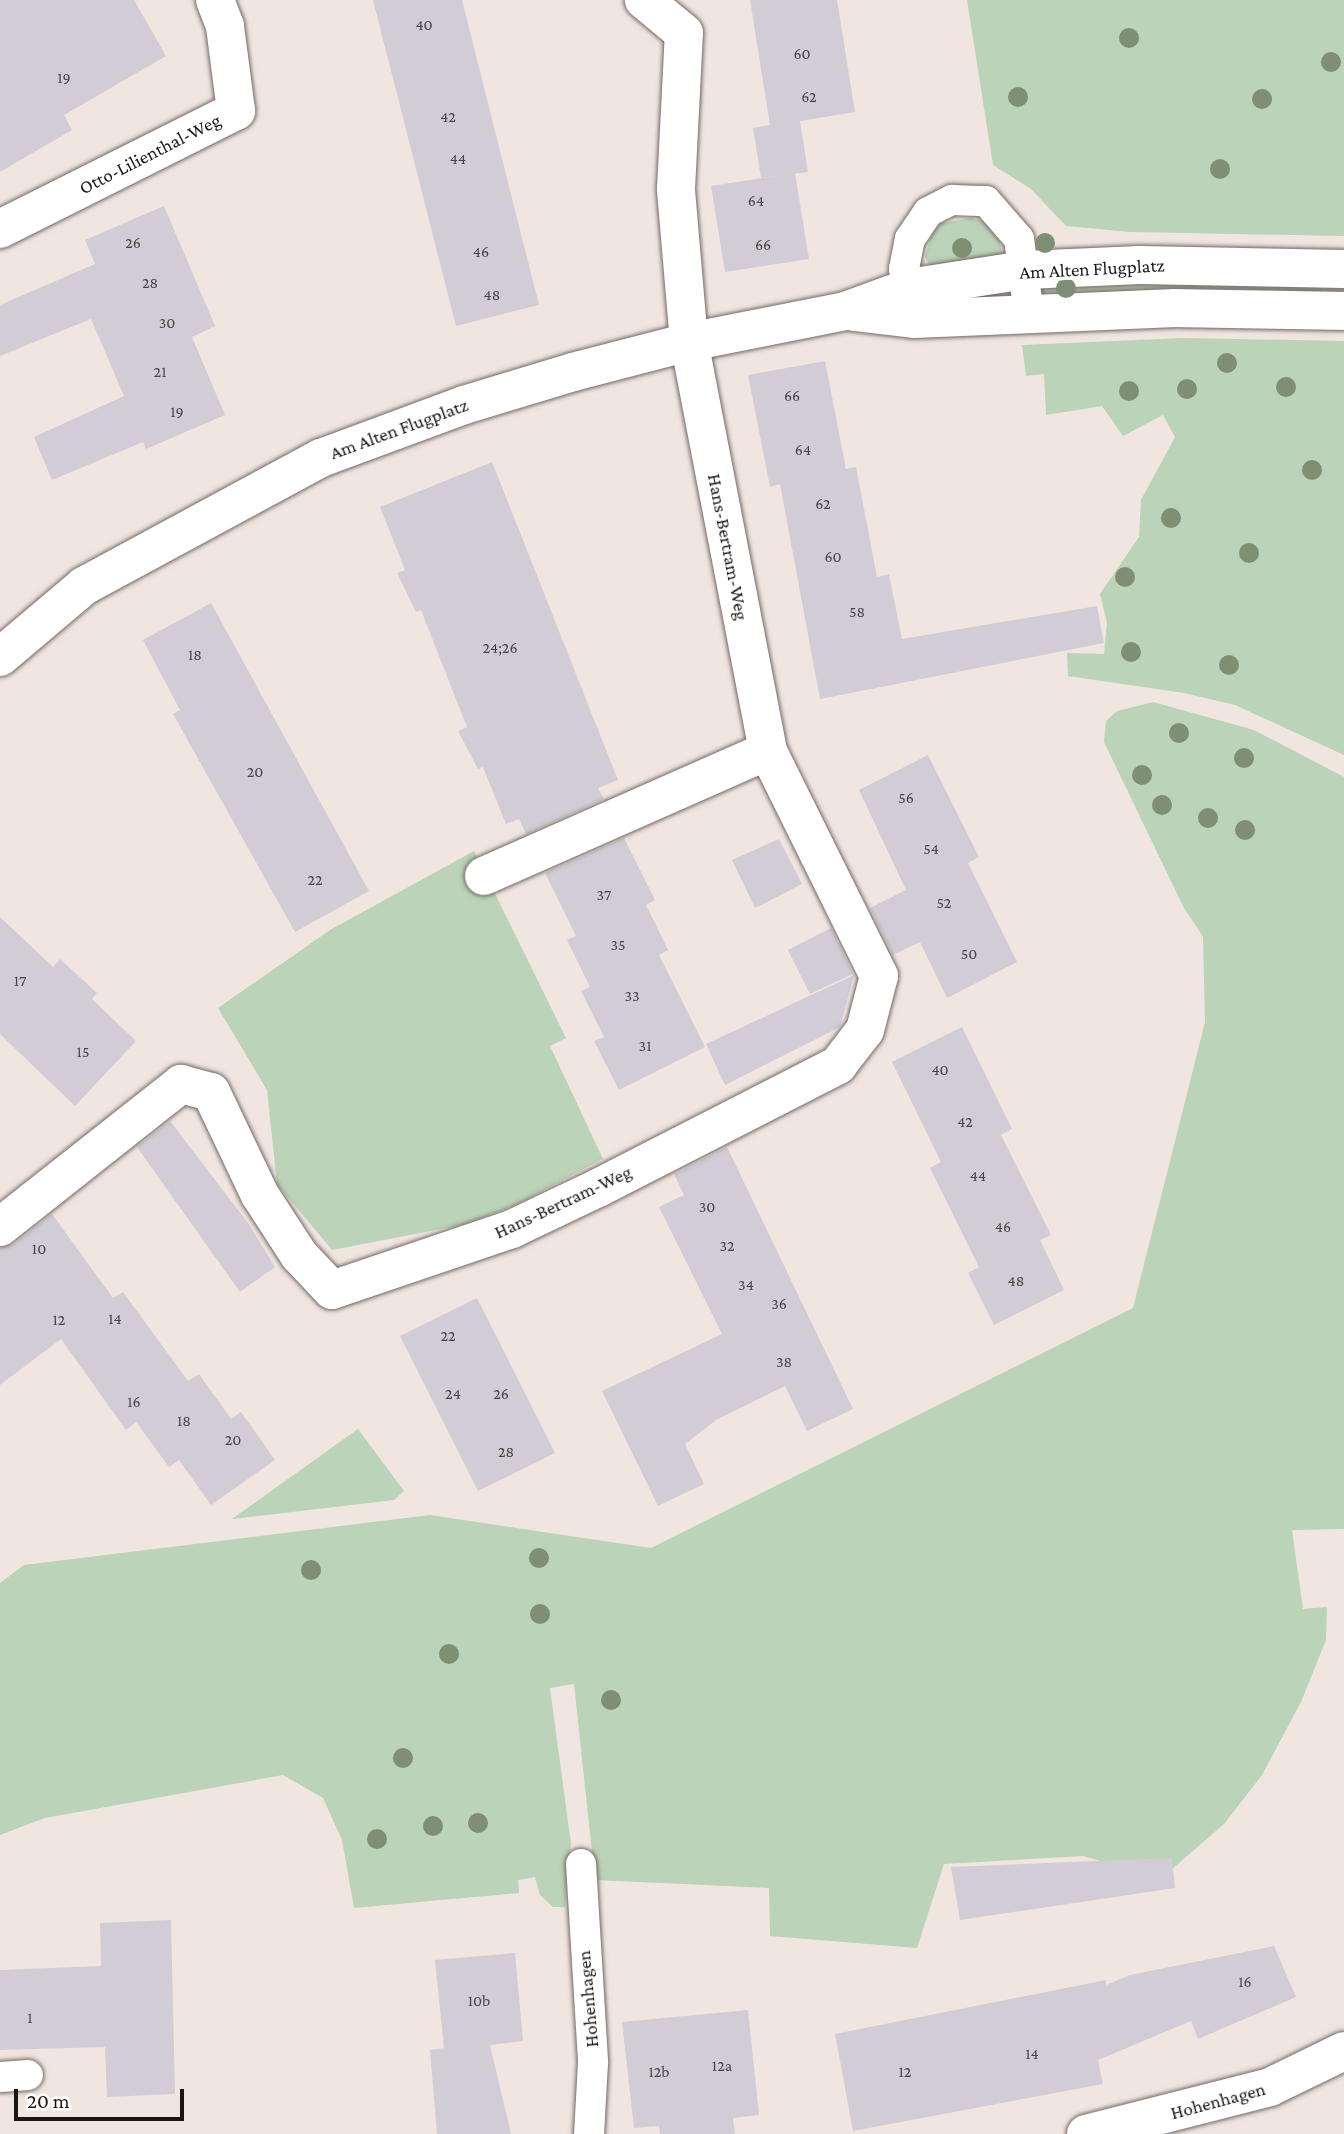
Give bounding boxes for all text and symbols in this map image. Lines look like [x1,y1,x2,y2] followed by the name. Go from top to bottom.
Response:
[415,15,433,35] house number: 40
[793,44,811,64] house number: 60
[57,68,71,88] house number: 19
[801,87,817,107] house number: 62
[440,107,456,127] house number: 42
[75,108,225,200] street label: Otto-Lilienthal-Weg
[450,149,466,169] house number: 44
[748,191,764,211] house number: 64
[125,233,141,253] house number: 26
[755,235,771,255] house number: 66
[473,242,489,262] house number: 46
[1019,254,1165,284] street label: Am Alten Flugplatz
[142,273,158,293] house number: 28
[484,285,500,305] house number: 48
[159,313,175,333] house number: 30
[154,362,166,382] house number: 21
[784,386,800,406] house number: 66
[327,393,471,465] street label: Am Alten Flugplatz
[170,402,184,422] house number: 19
[795,440,811,460] house number: 64
[703,472,753,622] street label: Hans-Bertram-Weg
[815,494,831,514] house number: 62
[824,547,842,567] house number: 60
[849,602,865,622] house number: 58
[482,638,518,658] house number: 24;26
[188,645,202,665] house number: 18
[247,762,263,782] house number: 20
[898,788,914,808] house number: 56
[923,839,939,859] house number: 54
[307,870,323,890] house number: 22
[597,885,611,905] house number: 37
[937,893,951,913] house number: 52
[610,935,626,955] house number: 35
[961,944,977,964] house number: 50
[14,971,26,991] house number: 17
[624,986,640,1006] house number: 33
[639,1036,651,1056] house number: 31
[77,1042,89,1062] house number: 15
[931,1060,949,1080] house number: 40
[957,1112,973,1132] house number: 42
[491,1160,635,1244] street label: Hans-Bertram-Weg
[970,1166,986,1186] house number: 44
[699,1197,715,1217] house number: 30
[995,1217,1011,1237] house number: 46
[719,1236,735,1256] house number: 32
[32,1239,46,1259] house number: 10
[1008,1271,1024,1291] house number: 48
[738,1275,754,1295] house number: 34
[771,1294,787,1314] house number: 36
[108,1309,122,1329] house number: 14
[53,1310,65,1330] house number: 12
[440,1326,456,1346] house number: 22
[776,1352,792,1372] house number: 38
[445,1384,461,1404] house number: 24
[493,1384,509,1404] house number: 26
[127,1392,141,1412] house number: 16
[177,1411,191,1431] house number: 18
[225,1430,241,1450] house number: 20
[498,1442,514,1462] house number: 28
[572,1950,604,2048] street label: Hohenhagen
[1238,1972,1252,1992] house number: 16
[468,1991,490,2011] house number: 10b
[27,2008,33,2028] house number: 1
[1025,2044,1039,2064] house number: 14
[712,2056,732,2076] house number: 12a
[648,2062,670,2082] house number: 12b
[899,2062,911,2082] house number: 12
[18,2074,187,2118] scale bar
[1168,2077,1268,2125] street label: Hohenhagen
[27,2089,70,2113] text: 20 m

